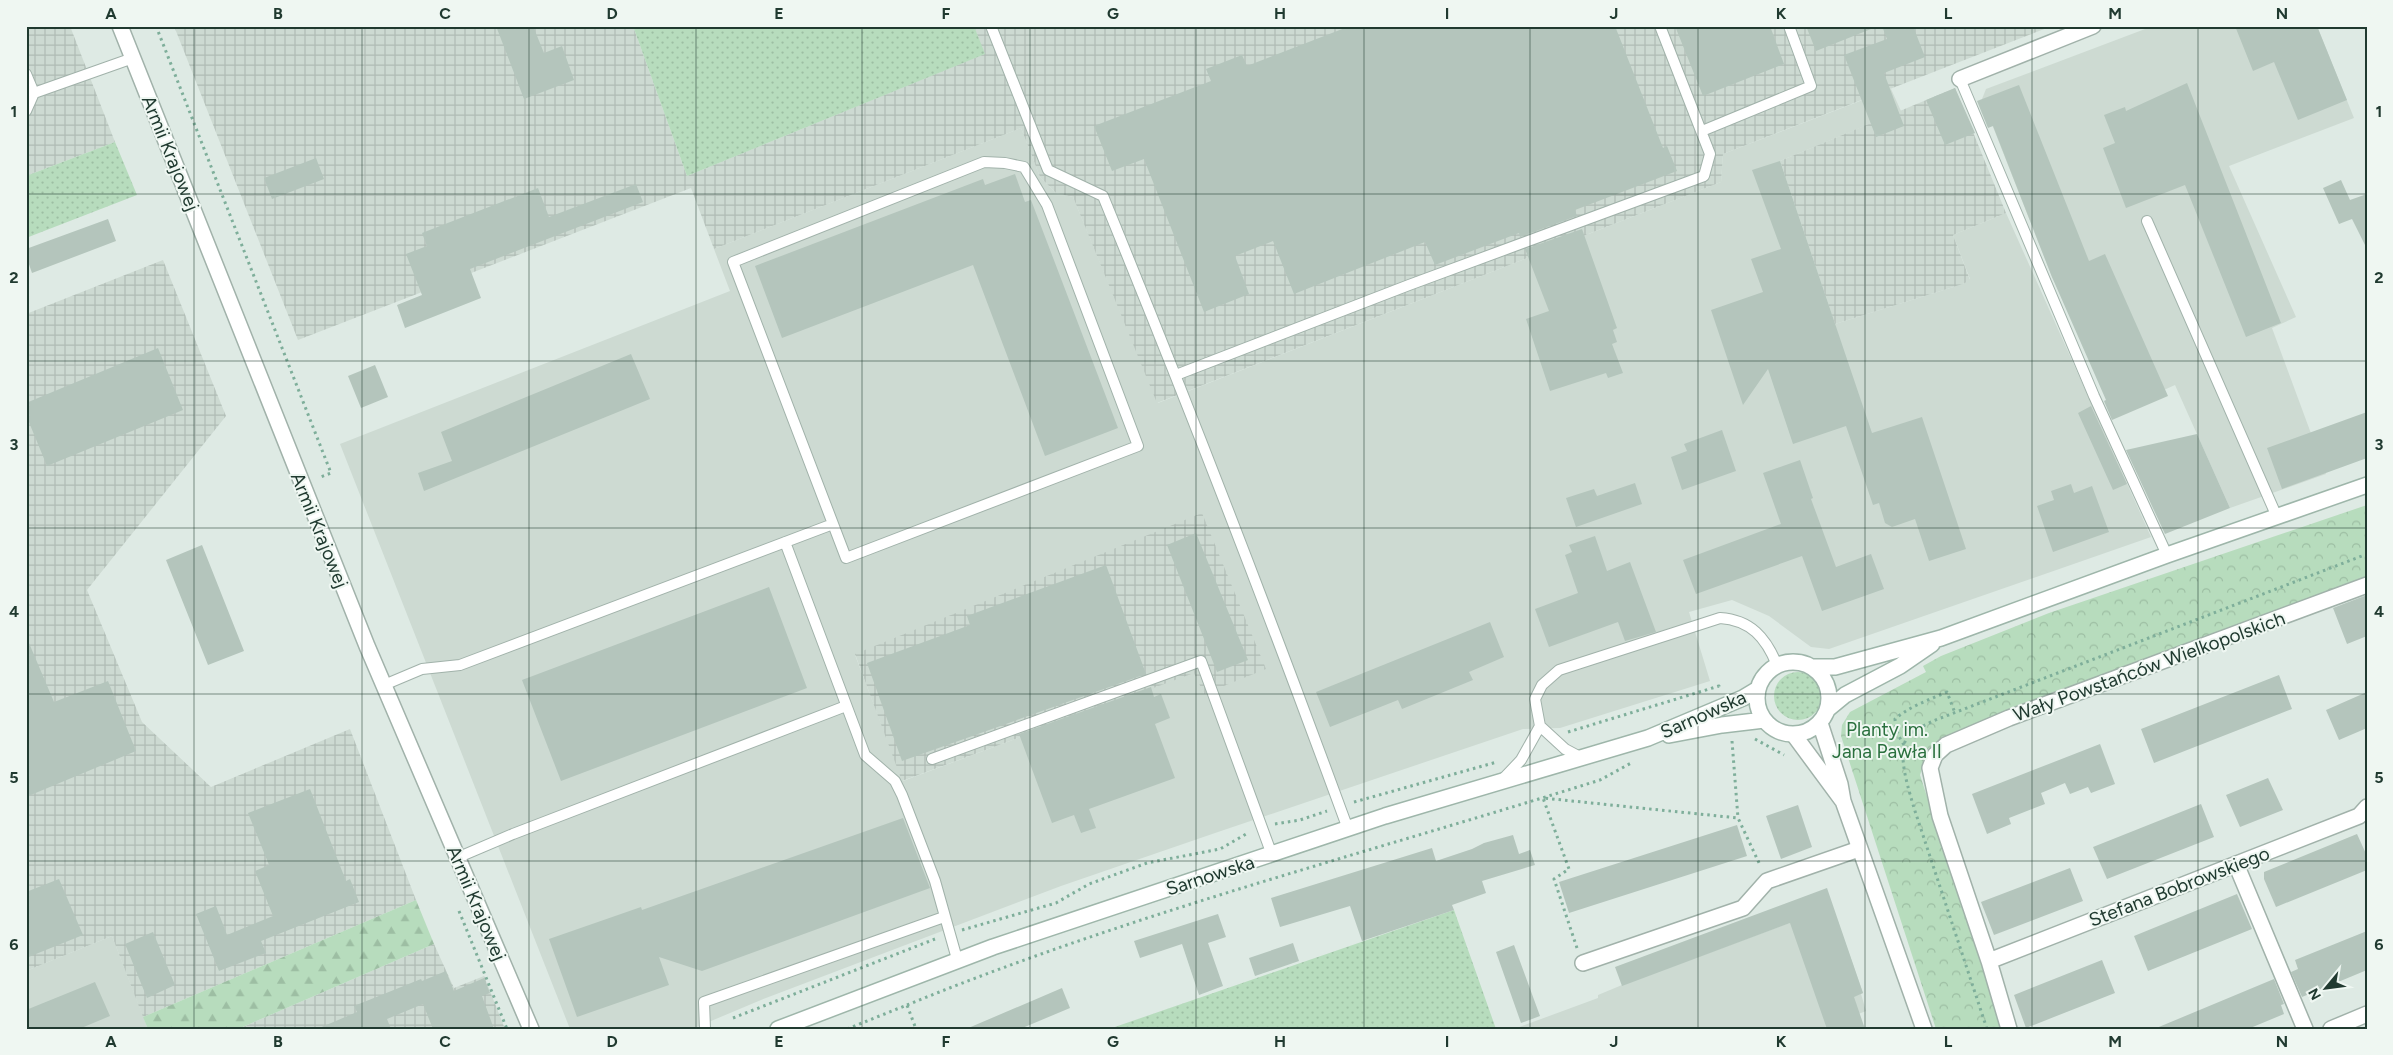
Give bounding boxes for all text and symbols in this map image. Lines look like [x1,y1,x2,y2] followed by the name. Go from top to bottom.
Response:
[105,4,117,23] text: A
[273,4,283,23] text: B
[439,4,451,23] text: C
[606,4,618,23] text: D
[774,4,784,23] text: E
[942,4,951,23] text: F
[1107,4,1119,23] text: G
[1274,4,1286,23] text: H
[1445,4,1449,23] text: I
[1610,4,1618,23] text: J
[1776,4,1787,23] text: K
[1944,4,1953,23] text: L
[2108,4,2122,23] text: M
[2276,4,2288,23] text: N
[137,92,204,214] street label: Armii Krajowej
[11,102,17,121] text: 1
[2376,102,2382,121] text: 1
[9,268,19,287] text: 2
[2374,268,2384,287] text: 2
[10,435,19,454] text: 3
[2375,435,2384,454] text: 3
[286,469,353,591] street label: Armii Krajowej
[9,602,19,621] text: 4
[2374,602,2384,621] text: 4
[2010,606,2288,726] street label: Wały Powstańców Wielkopolskich
[1657,685,1750,744] street label: Sarnowska
[1832,718,1942,763] park label: Planty im. Jana Pawła II
[9,768,19,787] text: 5
[2374,768,2384,787] text: 5
[2086,841,2273,932] street label: Stefana Bobrowskiego
[442,842,511,964] street label: Armii Krajowej
[1163,850,1257,901] street label: Sarnowska
[9,935,19,954] text: 6
[2374,935,2384,954] text: 6
[2300,962,2350,1012] north arrow
[2305,985,2325,1003] text: N
[105,1032,117,1051] text: A
[273,1032,283,1051] text: B
[439,1032,451,1051] text: C
[606,1032,618,1051] text: D
[774,1032,784,1051] text: E
[942,1032,951,1051] text: F
[1107,1032,1119,1051] text: G
[1274,1032,1286,1051] text: H
[1445,1032,1449,1051] text: I
[1610,1032,1618,1051] text: J
[1776,1032,1787,1051] text: K
[1944,1032,1953,1051] text: L
[2108,1032,2122,1051] text: M
[2276,1032,2288,1051] text: N

